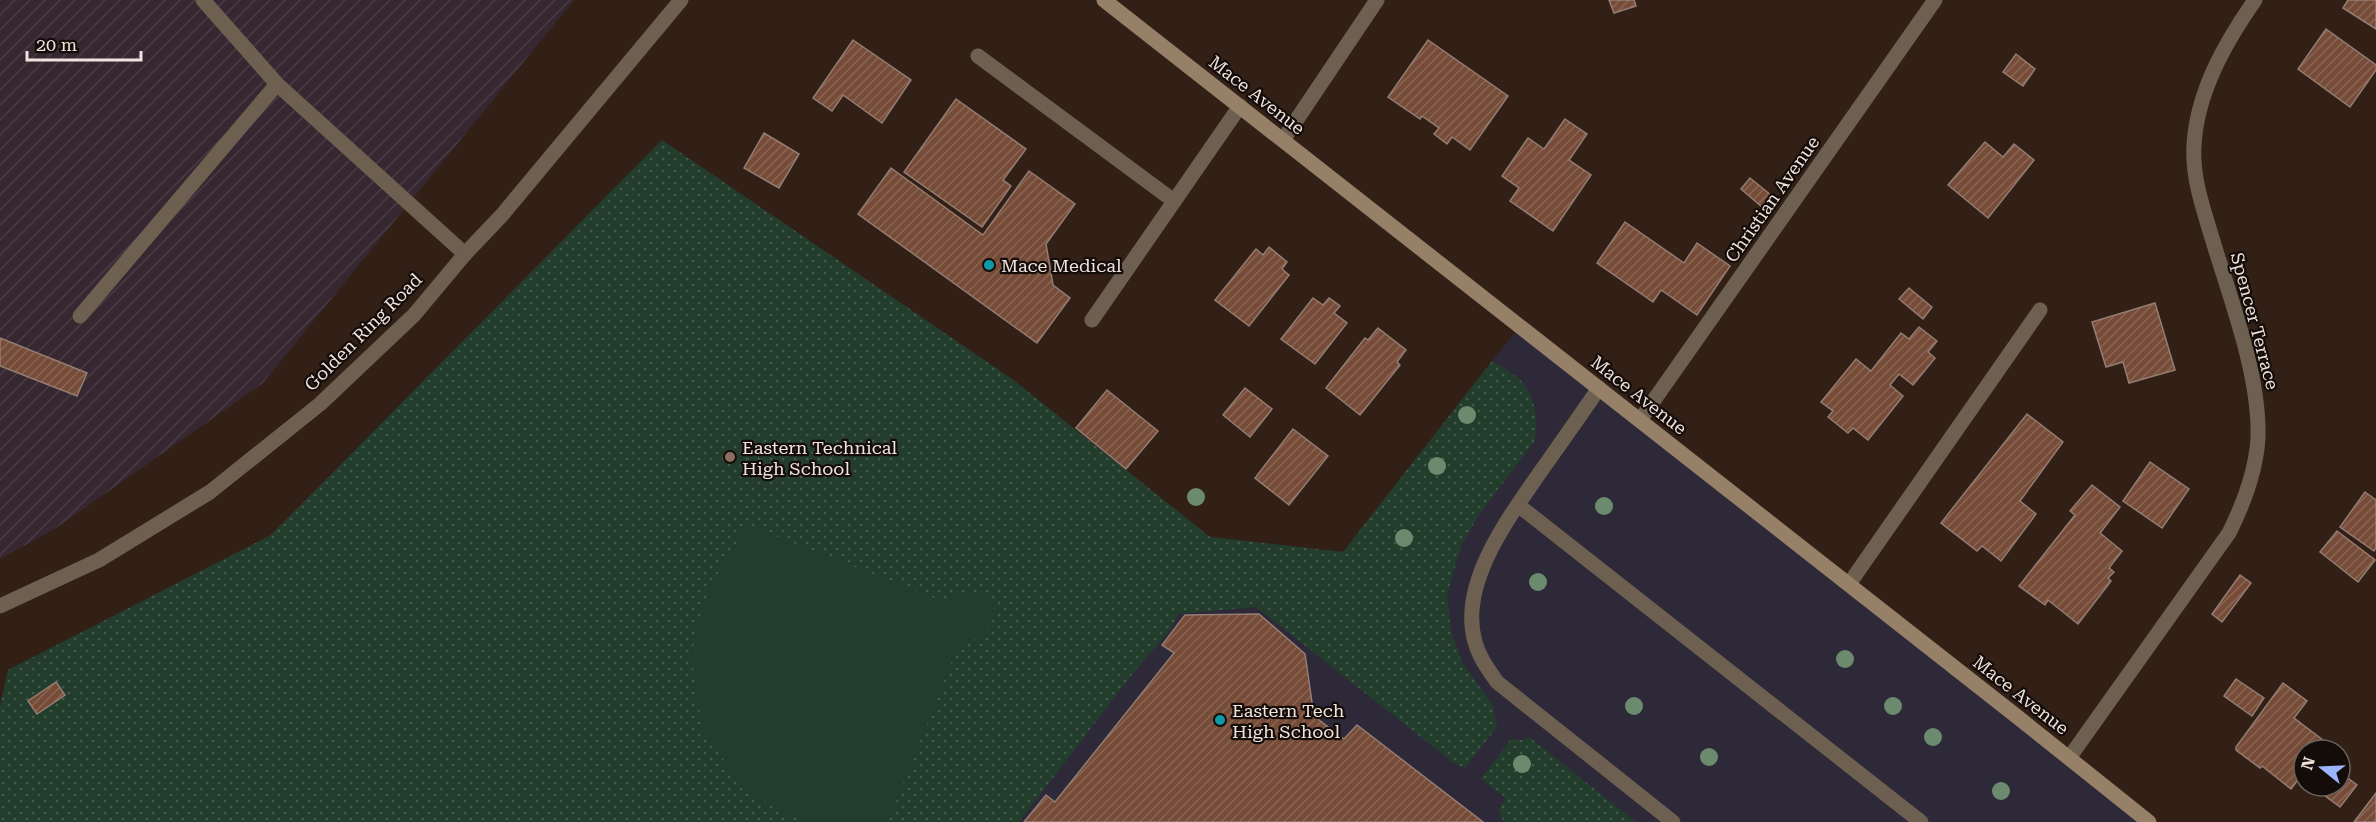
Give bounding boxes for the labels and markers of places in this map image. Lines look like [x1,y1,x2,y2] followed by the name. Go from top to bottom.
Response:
[1001,255,1122,276] place label: Mace Medical
[982,258,996,272] marker: Mace Medical
[742,437,898,479] place label: Eastern Technical High School
[723,450,737,464] marker: Eastern Technical High School
[1232,700,1345,742] place label: Eastern Tech High School
[1213,713,1227,727] marker: Eastern Tech High School

